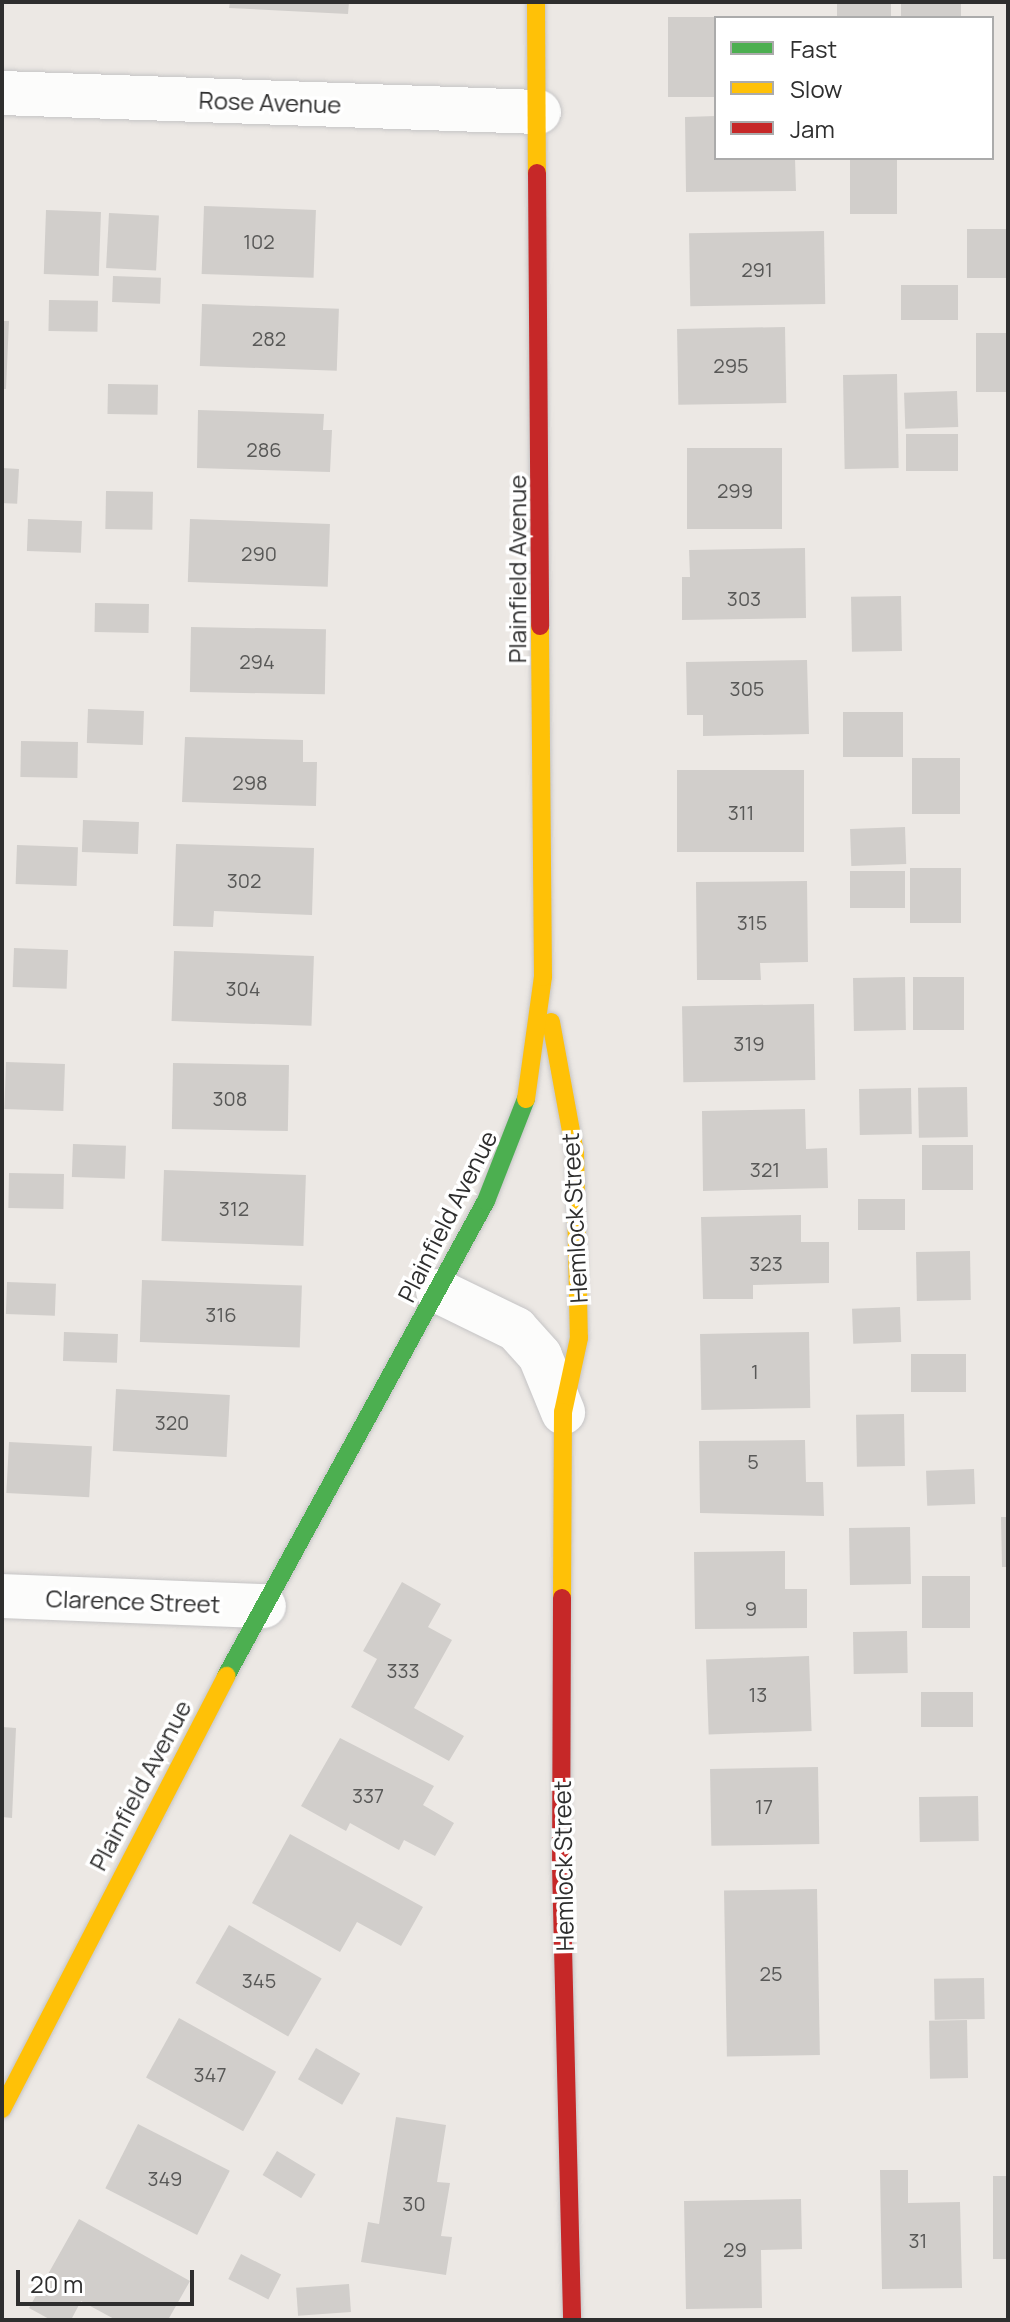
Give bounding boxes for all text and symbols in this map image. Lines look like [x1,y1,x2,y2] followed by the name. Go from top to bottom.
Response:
[714,16,994,160] legend
[790,32,837,65] text: Fast
[790,72,843,105] text: Slow
[198,85,342,119] street label: Rose Avenue
[790,112,835,145] text: Jam
[243,229,275,253] house number: 102
[741,257,773,281] house number: 291
[252,326,286,350] house number: 282
[713,353,749,377] house number: 295
[246,437,282,461] house number: 286
[503,475,531,663] street label: Plainfield Avenue
[717,478,753,502] house number: 299
[241,541,277,565] house number: 290
[727,586,761,610] house number: 303
[239,649,275,673] house number: 294
[730,676,764,700] house number: 305
[232,770,268,794] house number: 298
[728,800,754,824] house number: 311
[227,868,261,892] house number: 302
[737,910,767,934] house number: 315
[225,976,261,1000] house number: 304
[733,1031,765,1055] house number: 319
[213,1086,247,1110] house number: 308
[391,1125,503,1307] street label: Plainfield Avenue
[555,1132,593,1304] street label: Hemlock Street
[750,1157,780,1181] house number: 321
[219,1196,249,1220] house number: 312
[749,1251,783,1275] house number: 323
[205,1302,237,1326] house number: 316
[751,1359,759,1383] house number: 1
[155,1410,189,1434] house number: 320
[747,1449,759,1473] house number: 5
[45,1584,221,1618] street label: Clarence Street
[745,1596,757,1620] house number: 9
[386,1658,420,1682] house number: 333
[749,1682,767,1706] house number: 13
[83,1695,197,1875] street label: Plainfield Avenue
[547,1780,579,1952] street label: Hemlock Street
[352,1783,384,1807] house number: 337
[755,1794,773,1818] house number: 17
[760,1961,782,1985] house number: 25
[242,1968,276,1992] house number: 345
[194,2062,226,2086] house number: 347
[147,2166,183,2190] house number: 349
[402,2191,426,2215] house number: 30
[909,2228,927,2252] house number: 31
[723,2237,747,2261] house number: 29
[20,2254,198,2304] scale bar
[30,2267,83,2300] text: 20 m

